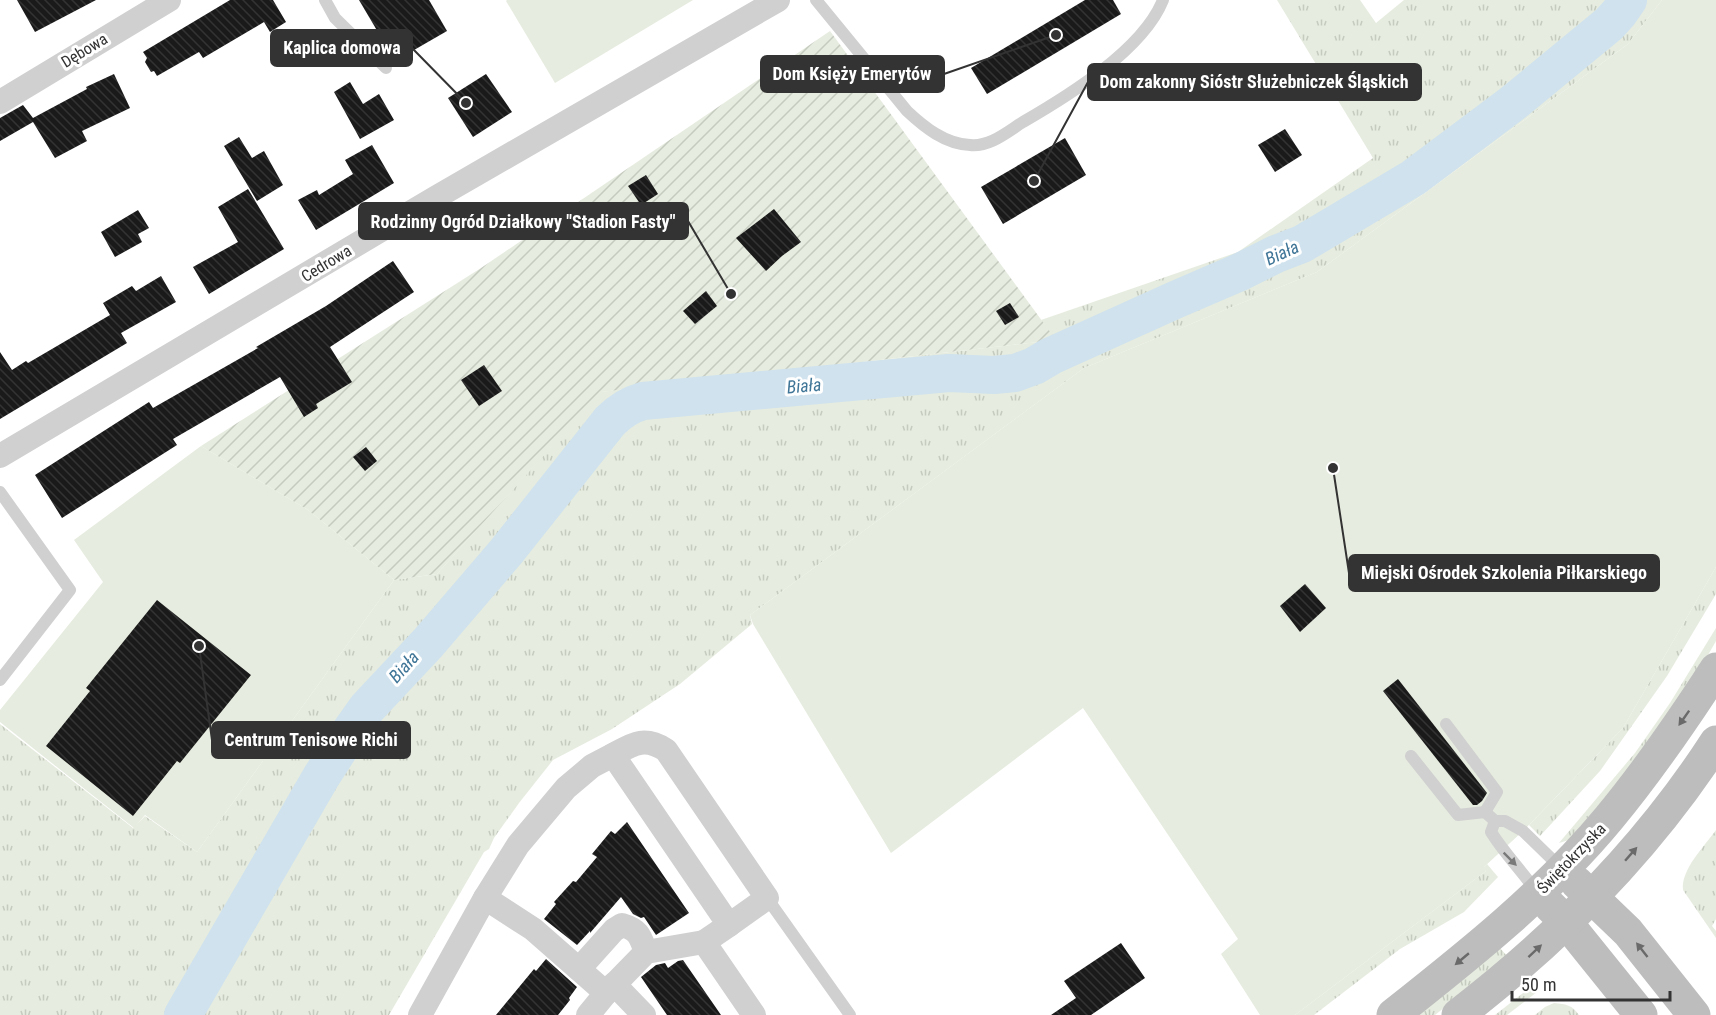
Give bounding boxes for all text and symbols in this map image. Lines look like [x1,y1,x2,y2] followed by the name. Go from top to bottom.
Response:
[58,29,111,72] street label: Dębowa
[271,30,412,66] callout: Kaplica domowa
[283,37,401,58] text: Kaplica domowa
[761,56,944,92] callout: Dom Księży Emerytów
[773,63,932,84] text: Dom Księży Emerytów
[1088,64,1421,100] callout: Dom zakonny Sióstr Służebniczek Śląskich
[1099,71,1409,92] text: Dom zakonny Sióstr Służebniczek Śląskich
[359,203,688,239] callout: Rodzinny Ogród Działkowy "Stadion Fasty"
[371,211,676,232] text: Rodzinny Ogród Działkowy "Stadion Fasty"
[1262,236,1302,269] water label: Biała
[298,241,355,286] street label: Cedrowa
[786,374,822,397] water label: Biała
[1349,555,1659,591] callout: Miejski Ośrodek Szkolenia Piłkarskiego
[1361,562,1647,583] text: Miejski Ośrodek Szkolenia Piłkarskiego
[384,647,423,687] water label: Biała
[1679,710,1690,726] one-way arrow
[212,722,410,758] callout: Centrum Tenisowe Richi
[224,729,398,750] text: Centrum Tenisowe Richi
[1533,819,1610,897] street label: Świętokrzyska
[1624,846,1638,861] one-way arrow
[1503,851,1517,865] one-way arrow
[1636,942,1649,958] one-way arrow
[1528,944,1542,958] one-way arrow
[1455,953,1470,965] one-way arrow
[1512,964,1670,1002] scale bar
[1521,974,1556,995] text: 50 m

